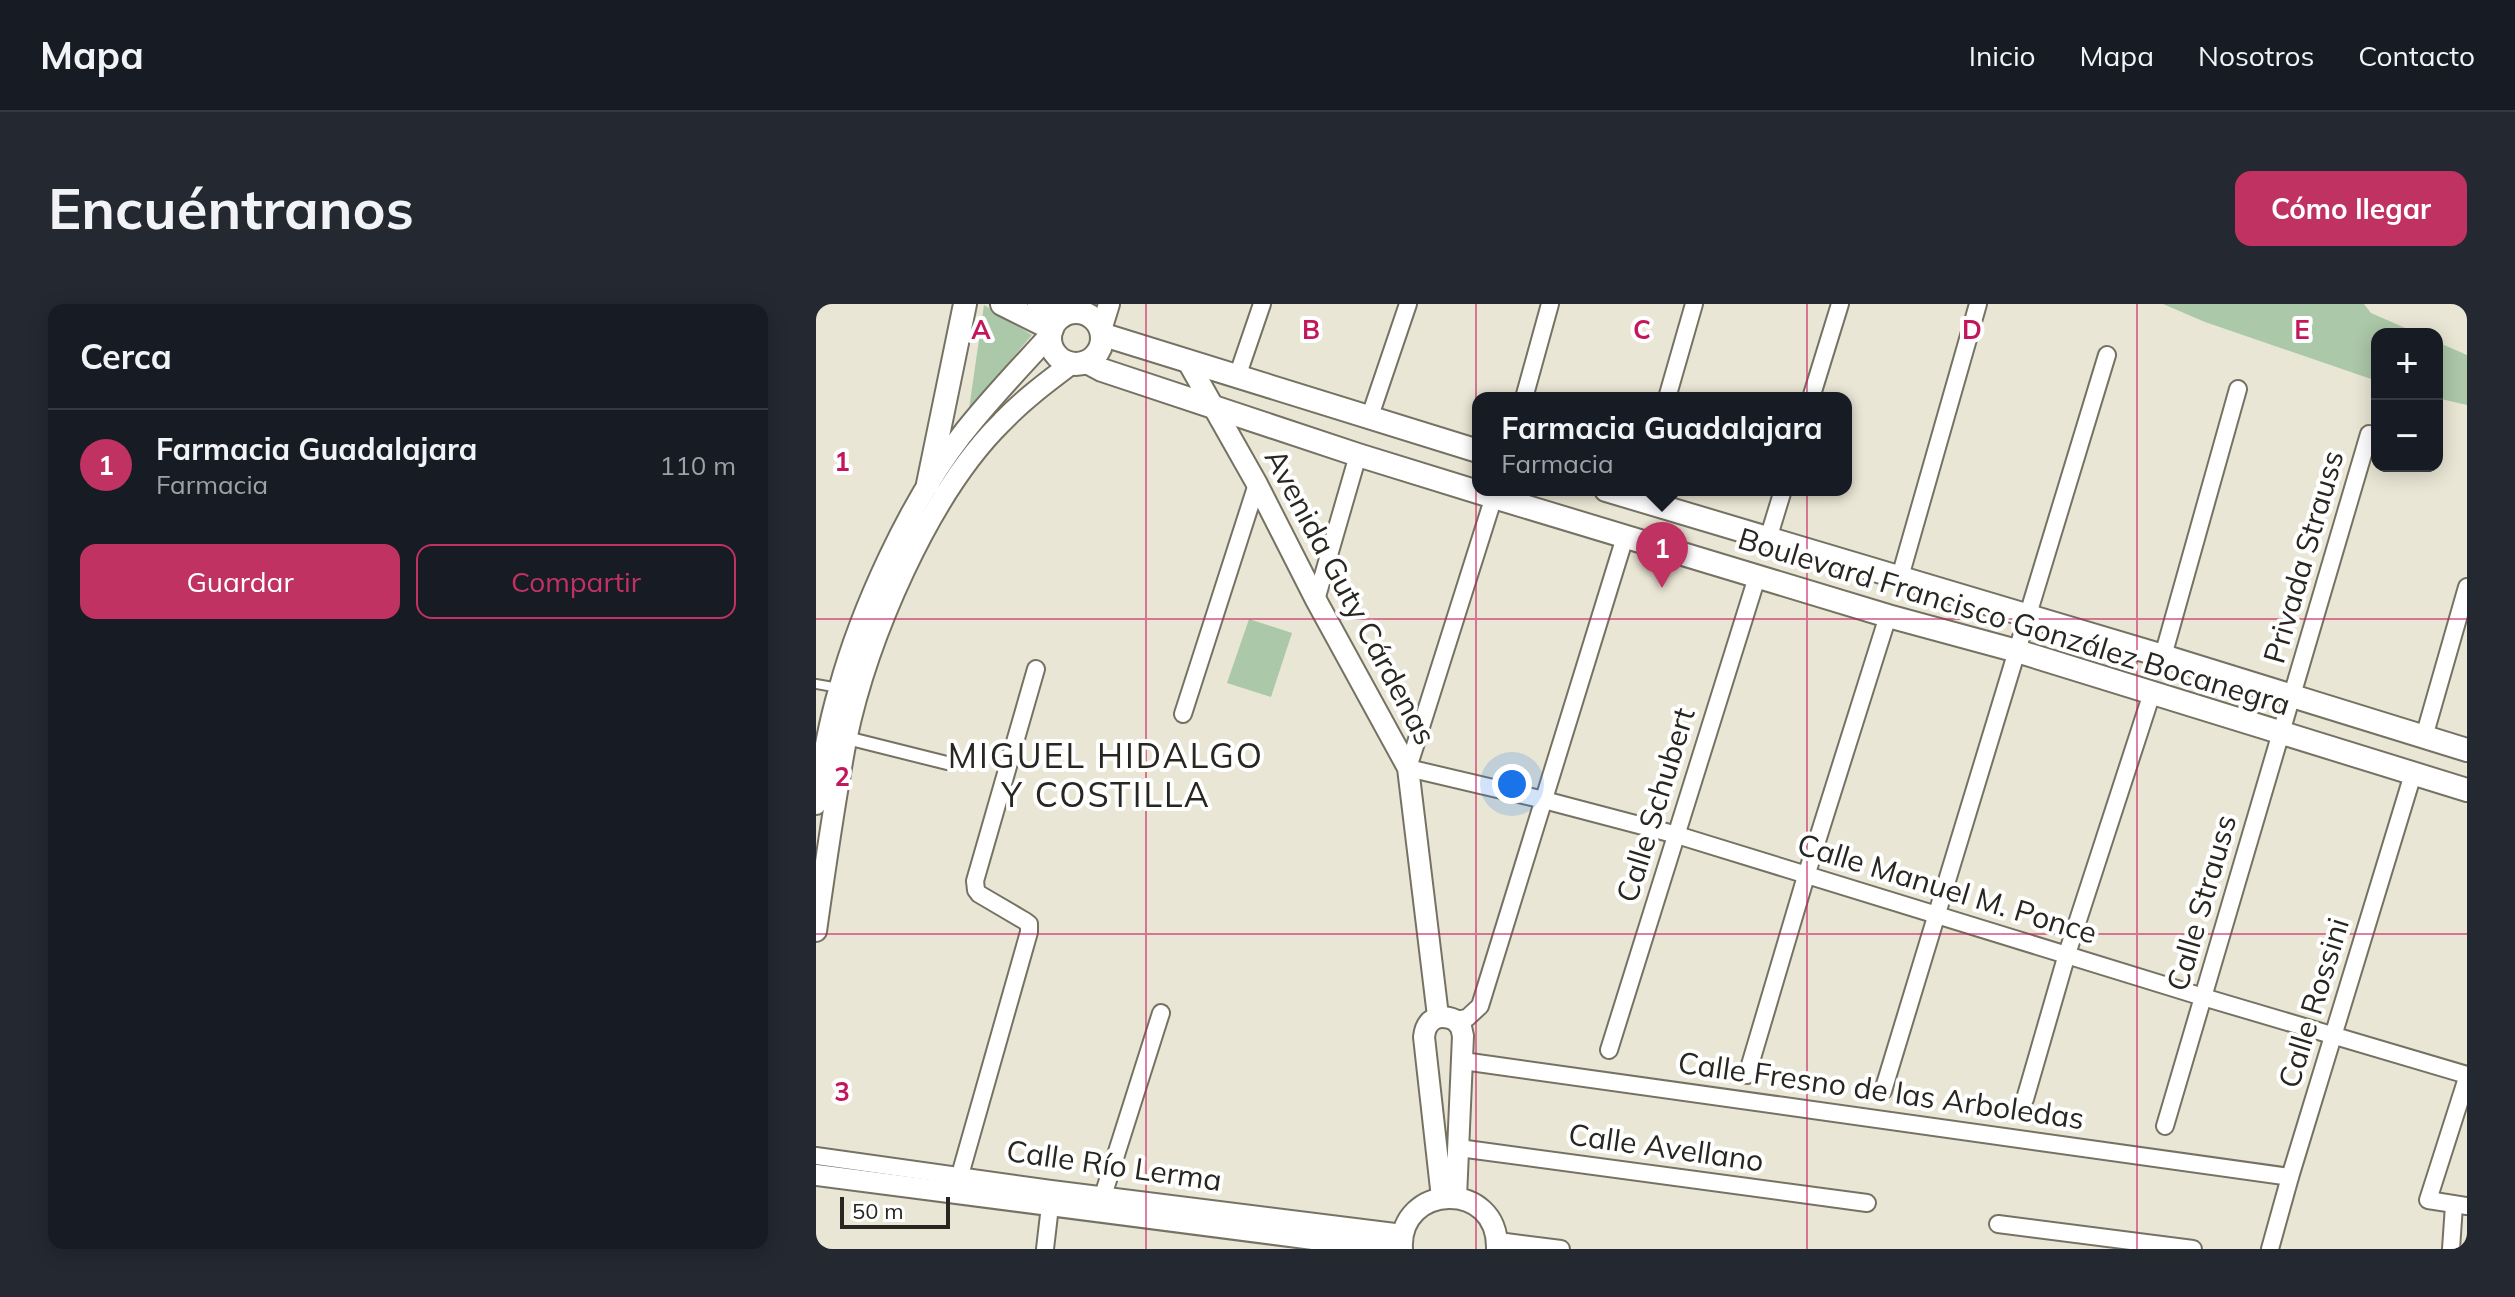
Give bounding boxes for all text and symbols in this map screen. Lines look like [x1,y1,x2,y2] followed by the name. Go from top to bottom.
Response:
[40,31,144,79] text: Mapa
[1969,38,2036,73] text: Inicio
[2080,38,2154,73] text: Mapa
[2198,38,2314,73] text: Nosotros
[2358,38,2475,73] text: Contacto
[2235,171,2467,246] button: Cómo llegar
[48,173,414,243] text: Encuéntranos
[971,313,991,346] text: A
[1302,313,1320,346] text: B
[1633,313,1651,346] text: C
[1962,313,1982,346] text: D
[2294,313,2310,346] text: E
[2371,328,2443,472] map controls
[2371,328,2443,400] button: +
[80,335,172,378] text: Cerca
[1472,392,1852,496] popup
[2371,400,2443,472] button: −
[1501,409,1823,447] text: Farmacia Guadalajara
[156,430,477,468] text: Farmacia Guadalajara
[1257,442,1445,751] street label: Avenida Guty Cárdenas
[834,445,850,478] text: 1
[2254,446,2352,668] street label: Privada Strauss
[1501,447,1614,480] text: Farmacia
[98,449,114,482] text: 1
[660,449,736,482] text: 110 m
[156,468,268,501] text: Farmacia
[1734,519,2295,723] street label: Boulevard Francisco González Bocanegra
[1636,522,1688,588] pin: 1
[80,544,400,619] button: Guardar
[416,544,736,619] button: Compartir
[1607,703,1703,907] street label: Calle Schubert
[948,734,1264,816] district label: MIGUEL HIDALGO Y COSTILLA
[834,760,850,793] text: 2
[1492,764,1532,804] your location
[2158,810,2244,995] street label: Calle Strauss
[1793,824,2102,952] street label: Calle Manuel M. Ponce
[2269,913,2357,1092] street label: Calle Rossini
[1676,1043,2087,1137] street label: Calle Fresno de las Arboledas
[834,1075,850,1108] text: 3
[1566,1115,1766,1180] street label: Calle Avellano
[1004,1131,1224,1199] street label: Calle Río Lerma
[840,1193,950,1229] scale bar
[852,1197,903,1225] text: 50 m

